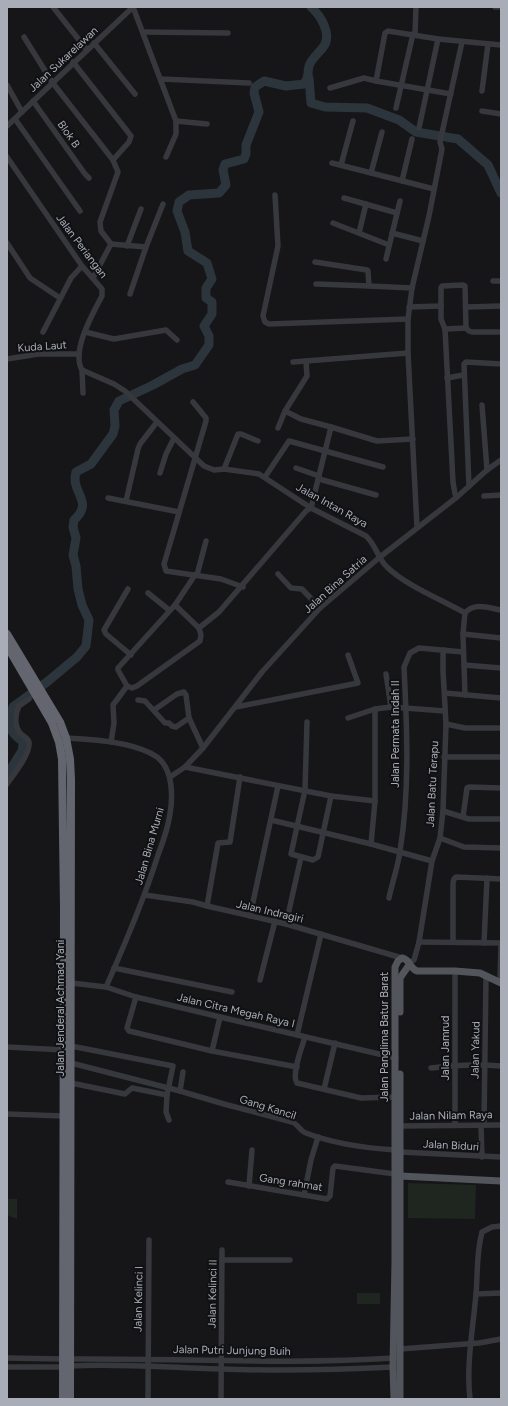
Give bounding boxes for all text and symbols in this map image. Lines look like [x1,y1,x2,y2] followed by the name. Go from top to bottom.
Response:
[26,24,101,95] street label: Jalan Sukarelawan
[55,118,83,151] street label: Blok B
[53,212,110,281] street label: Jalan Periangan
[17,338,67,355] street label: Kuda Laut
[294,480,370,530] street label: Jalan Intan Raya
[301,553,370,616] street label: Jalan Bina Satria
[389,680,402,788] street label: Jalan Permata Indah II
[424,740,441,828] street label: Jalan Batu Terapu
[132,806,167,886] street label: Jalan Bina Murni
[235,897,305,926] street label: Jalan Indragiri
[54,940,67,1076] street label: Jalan Jenderal Achmad Yani
[378,972,391,1102] street label: Jalan Panglima Batur Barat
[176,991,296,1030] street label: Jalan Citra Megah Raya I
[439,1015,452,1081] street label: Jalan Jamrud
[468,1021,483,1079] street label: Jalan Yakud
[238,1093,298,1122] street label: Gang Kancil
[409,1108,493,1123] street label: Jalan Nilam Raya
[423,1138,479,1153] street label: Jalan Biduri
[258,1171,323,1194] street label: Gang rahmat
[205,1259,220,1329] street label: Jalan Kelinci II
[131,1266,146,1332] street label: Jalan Kelinci I
[173,1343,291,1358] street label: Jalan Putri Junjung Buih

